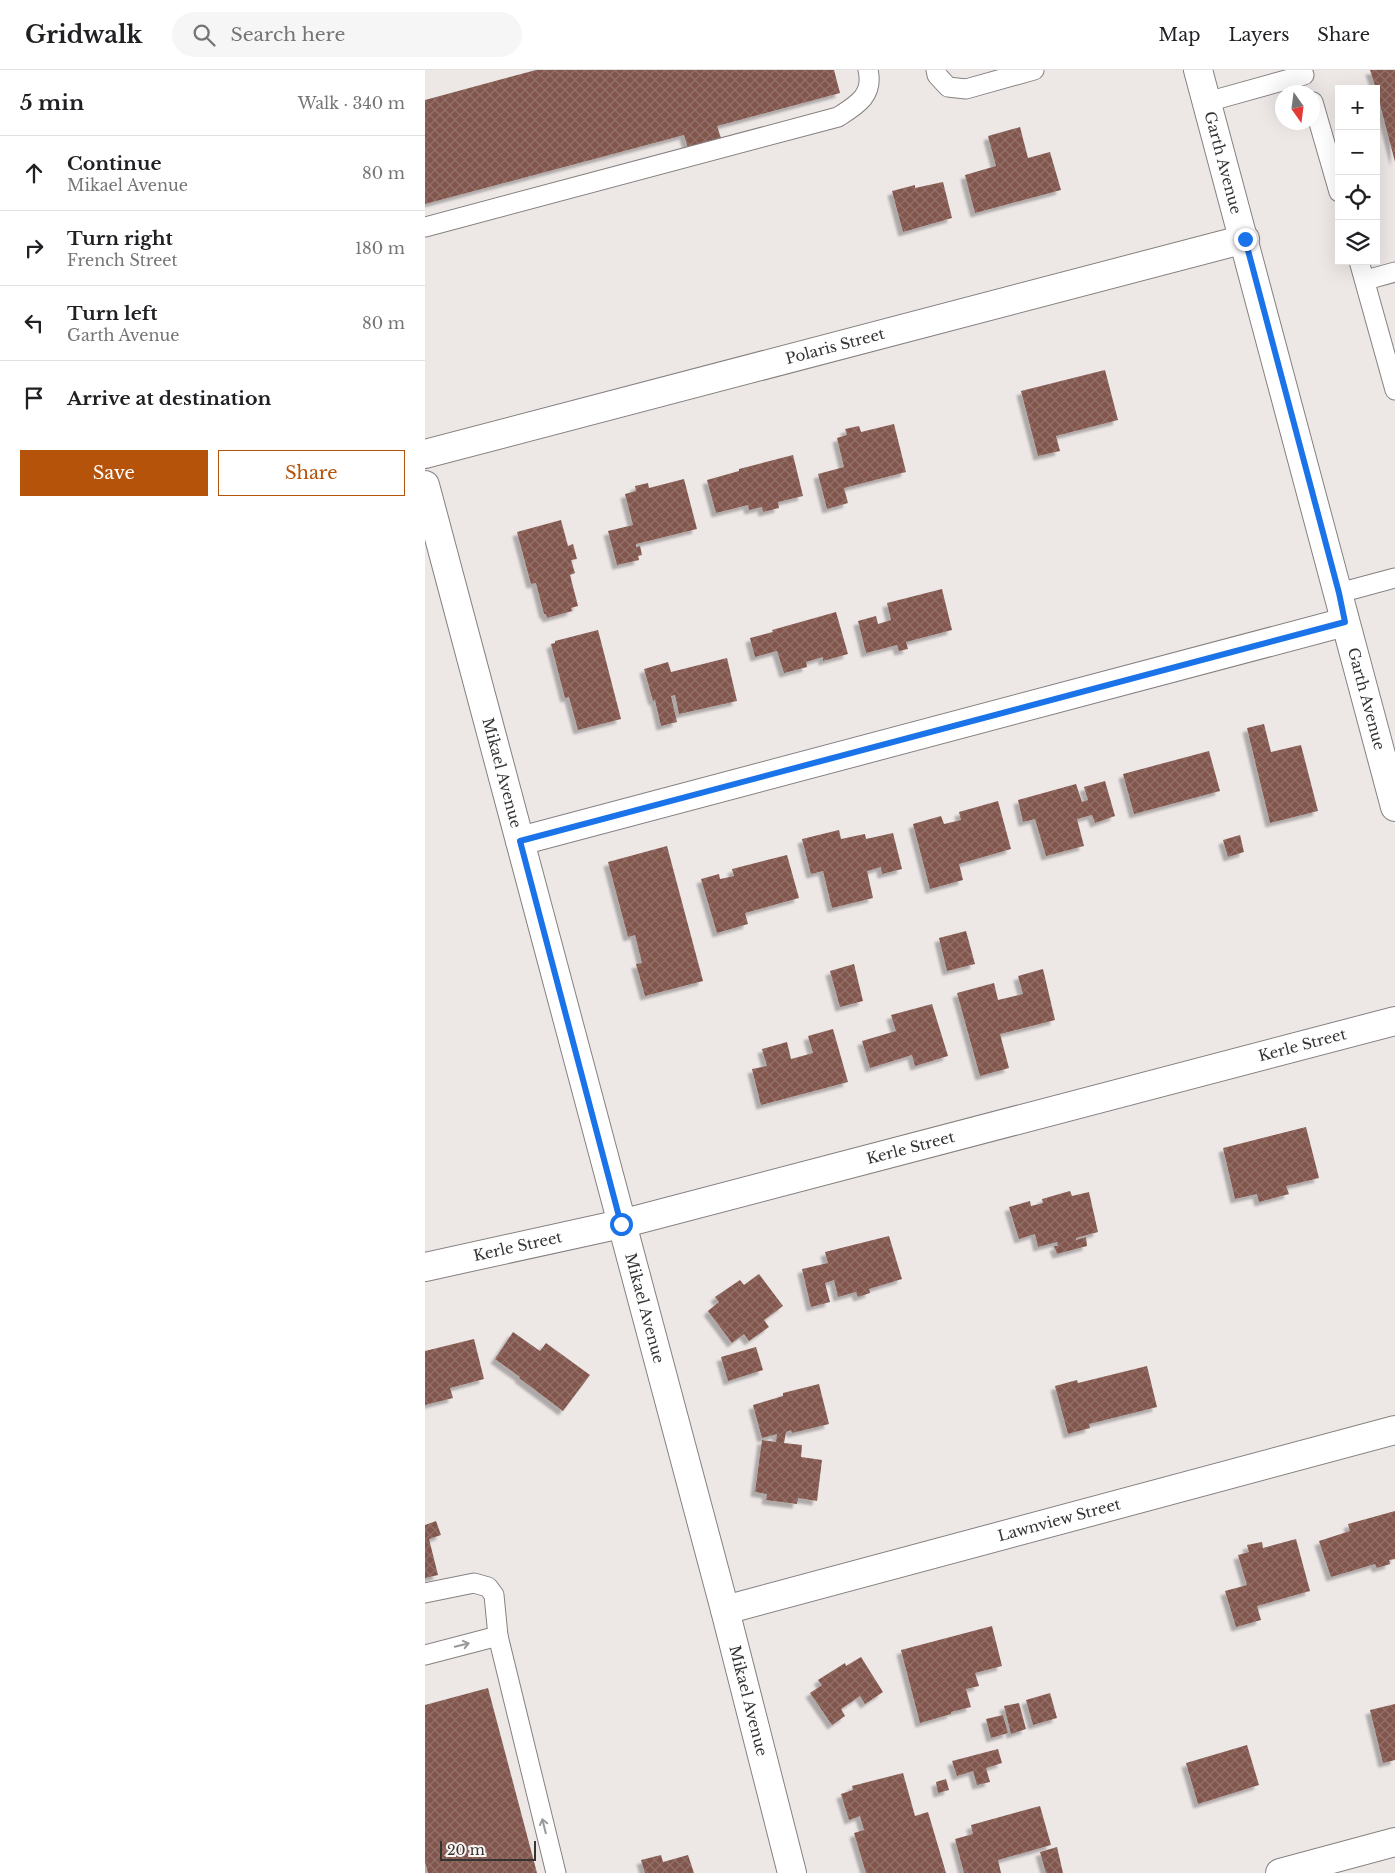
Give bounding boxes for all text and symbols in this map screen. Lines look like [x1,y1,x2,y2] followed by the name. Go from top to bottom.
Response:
[172,12,522,57] search box
[25,20,142,49] text: Gridwalk
[190,21,218,49] icon: search
[230,23,345,46] text: Search here
[1159,24,1200,46] text: Map
[1228,24,1289,46] text: Layers
[1317,24,1370,46] text: Share
[1275,85,1320,130] north arrow
[1335,85,1380,265] map controls
[1335,85,1380,130] button: +
[20,90,84,116] text: 5 min
[298,93,405,113] text: Walk · 340 m
[1200,109,1246,216] street label: Garth Avenue
[1335,130,1380,175] button: −
[67,152,162,175] text: Continue
[20,159,48,187] icon: ahead
[362,163,405,183] text: 80 m
[67,175,188,195] text: Mikael Avenue
[1335,175,1380,220] button: locate
[1335,220,1380,265] button: layers
[67,227,173,250] text: Turn right
[1234,228,1257,251] route end
[20,234,48,262] icon: right
[355,238,405,258] text: 180 m
[67,250,178,270] text: French Street
[67,302,158,325] text: Turn left
[20,309,48,337] icon: left
[362,313,405,333] text: 80 m
[784,324,887,368] street label: Polaris Street
[67,325,179,345] text: Garth Avenue
[20,384,48,412] icon: arrive
[67,387,271,410] text: Arrive at destination
[20,450,208,496] button: Save
[218,450,405,496] button: Share
[1344,645,1389,752] street label: Garth Avenue
[478,716,526,830] street label: Mikael Avenue
[1256,1024,1348,1065] street label: Kerle Street
[864,1127,957,1168] street label: Kerle Street
[610,1213,633,1236] route start
[472,1227,564,1265] street label: Kerle Street
[621,1251,669,1365] street label: Mikael Avenue
[996,1494,1123,1545] street label: Lawnview Street
[453,1640,469,1650] one-way arrow
[725,1643,772,1758] street label: Mikael Avenue
[539,1818,548,1834] one-way arrow
[440,1838,536,1861] scale bar
[447,1841,485,1859] text: 20 m

